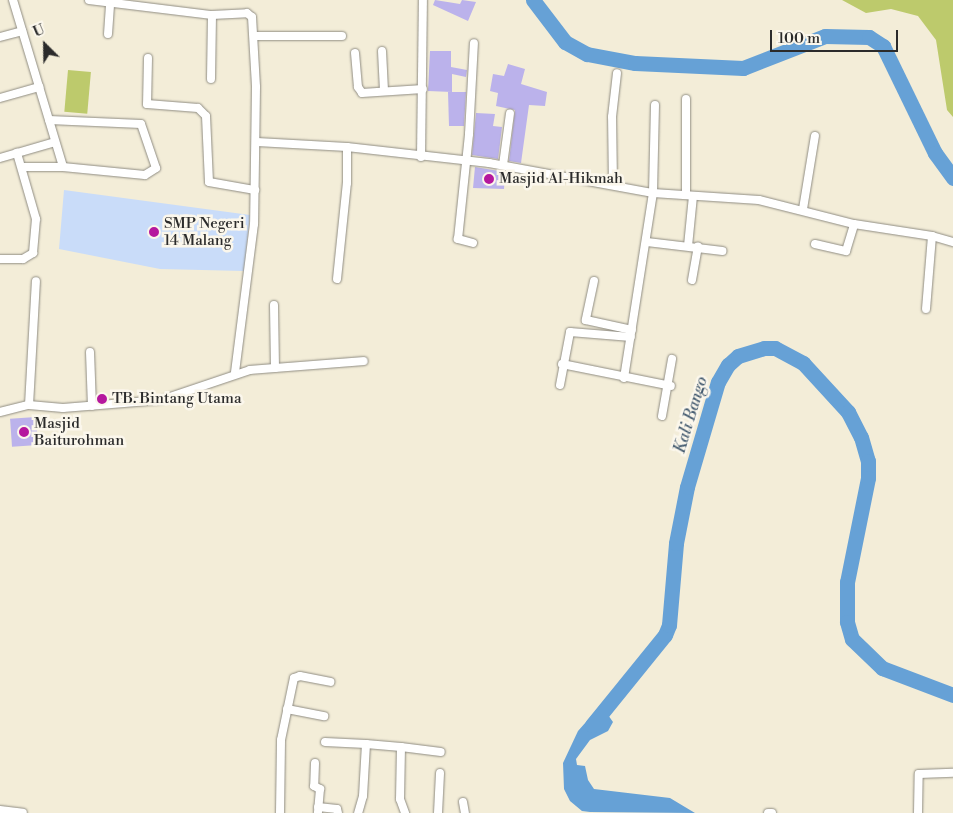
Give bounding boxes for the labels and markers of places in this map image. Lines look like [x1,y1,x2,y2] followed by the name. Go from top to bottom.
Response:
[499,170,623,188] place label: Masjid Al-Hikmah
[483,173,495,185] marker: Masjid Al-Hikmah
[164,214,245,249] place label: SMP Negeri 14 Malang
[148,226,160,238] marker: SMP Negeri 14 Malang
[112,390,242,408] place label: TB. Bintang Utama
[96,393,108,405] marker: TB. Bintang Utama
[34,414,124,449] place label: Masjid Baiturohman
[18,426,30,438] marker: Masjid Baiturohman

